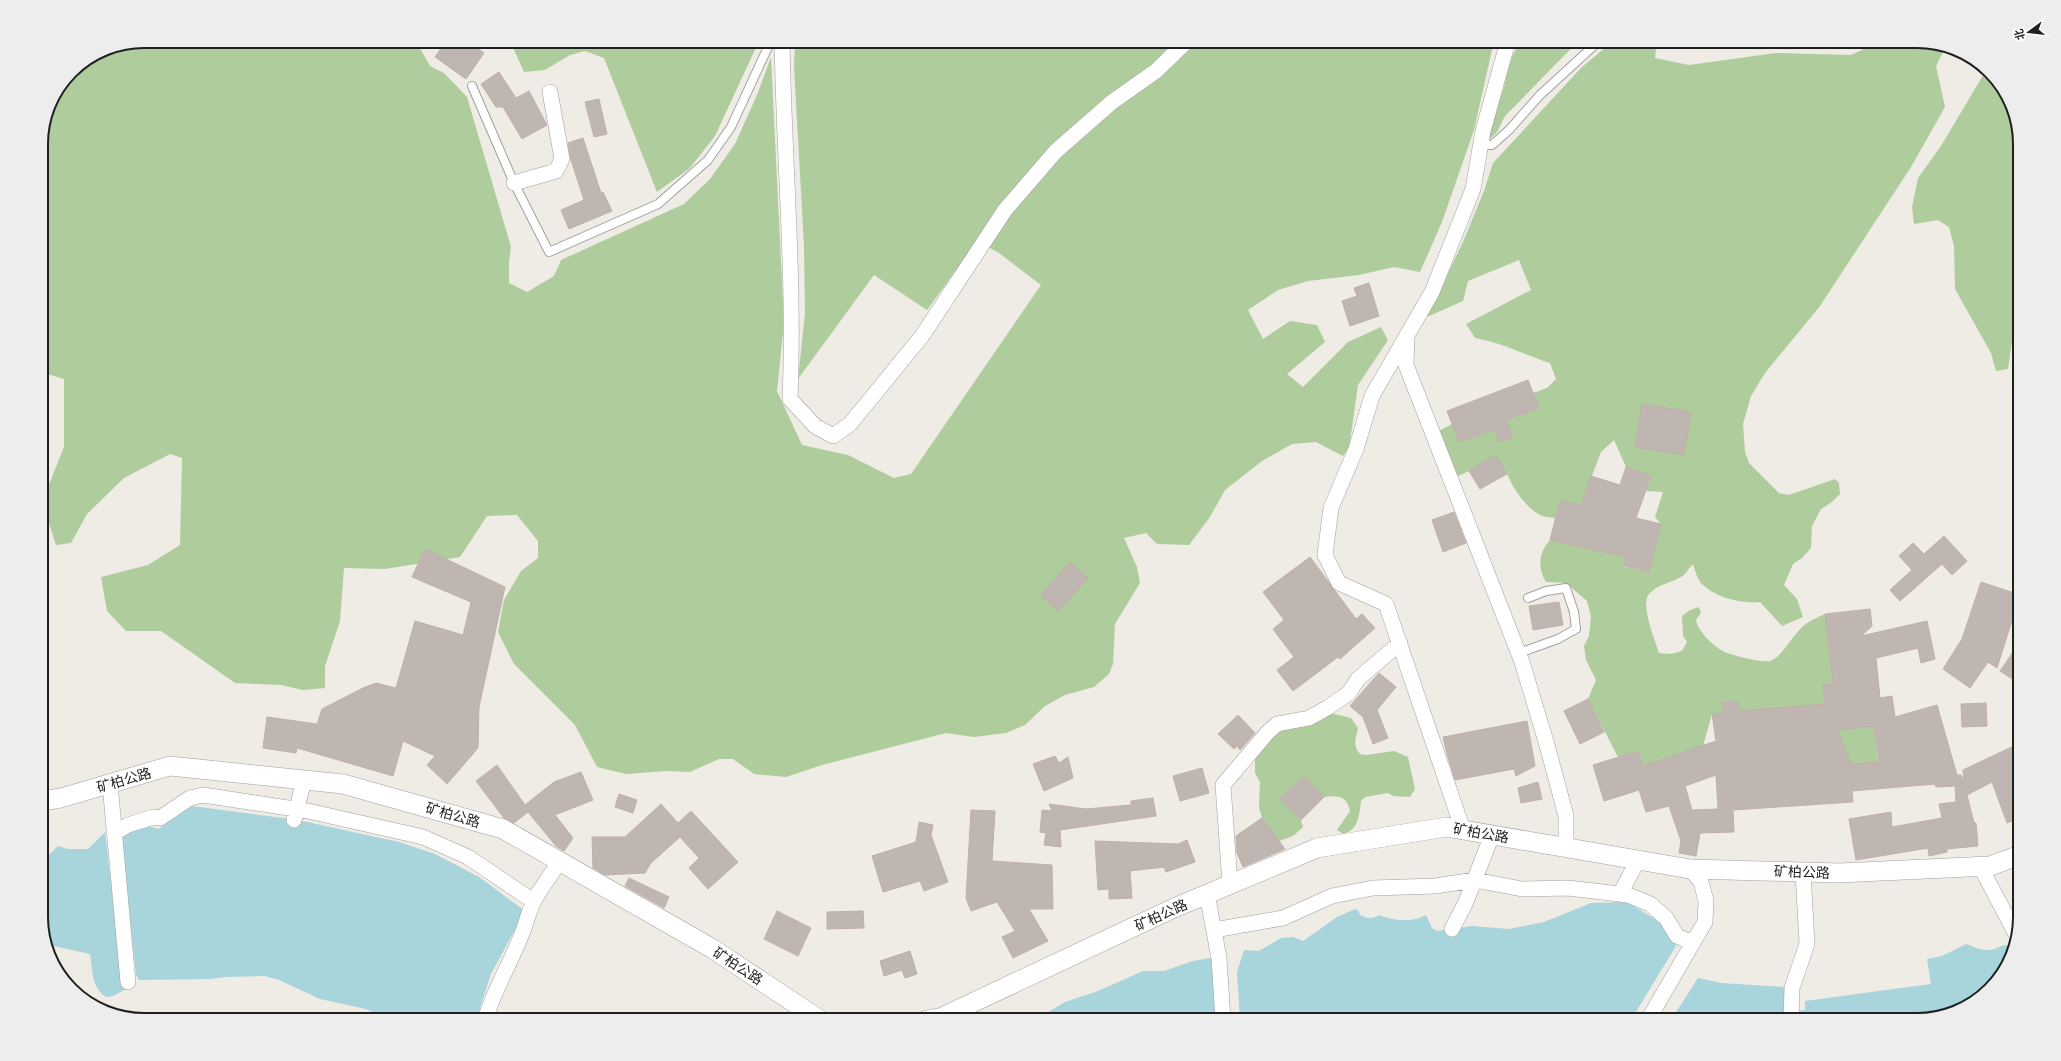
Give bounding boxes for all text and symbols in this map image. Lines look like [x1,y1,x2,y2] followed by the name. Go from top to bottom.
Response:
[2009,12,2049,52] north arrow
[2011,27,2028,42] text: 北
[95,764,153,796] street label: 矿柏公路
[424,799,482,831] street label: 矿柏公路
[1452,819,1510,847] street label: 矿柏公路
[1774,862,1830,882] street label: 矿柏公路
[1132,895,1190,935] street label: 矿柏公路
[710,943,766,989] street label: 矿柏公路

